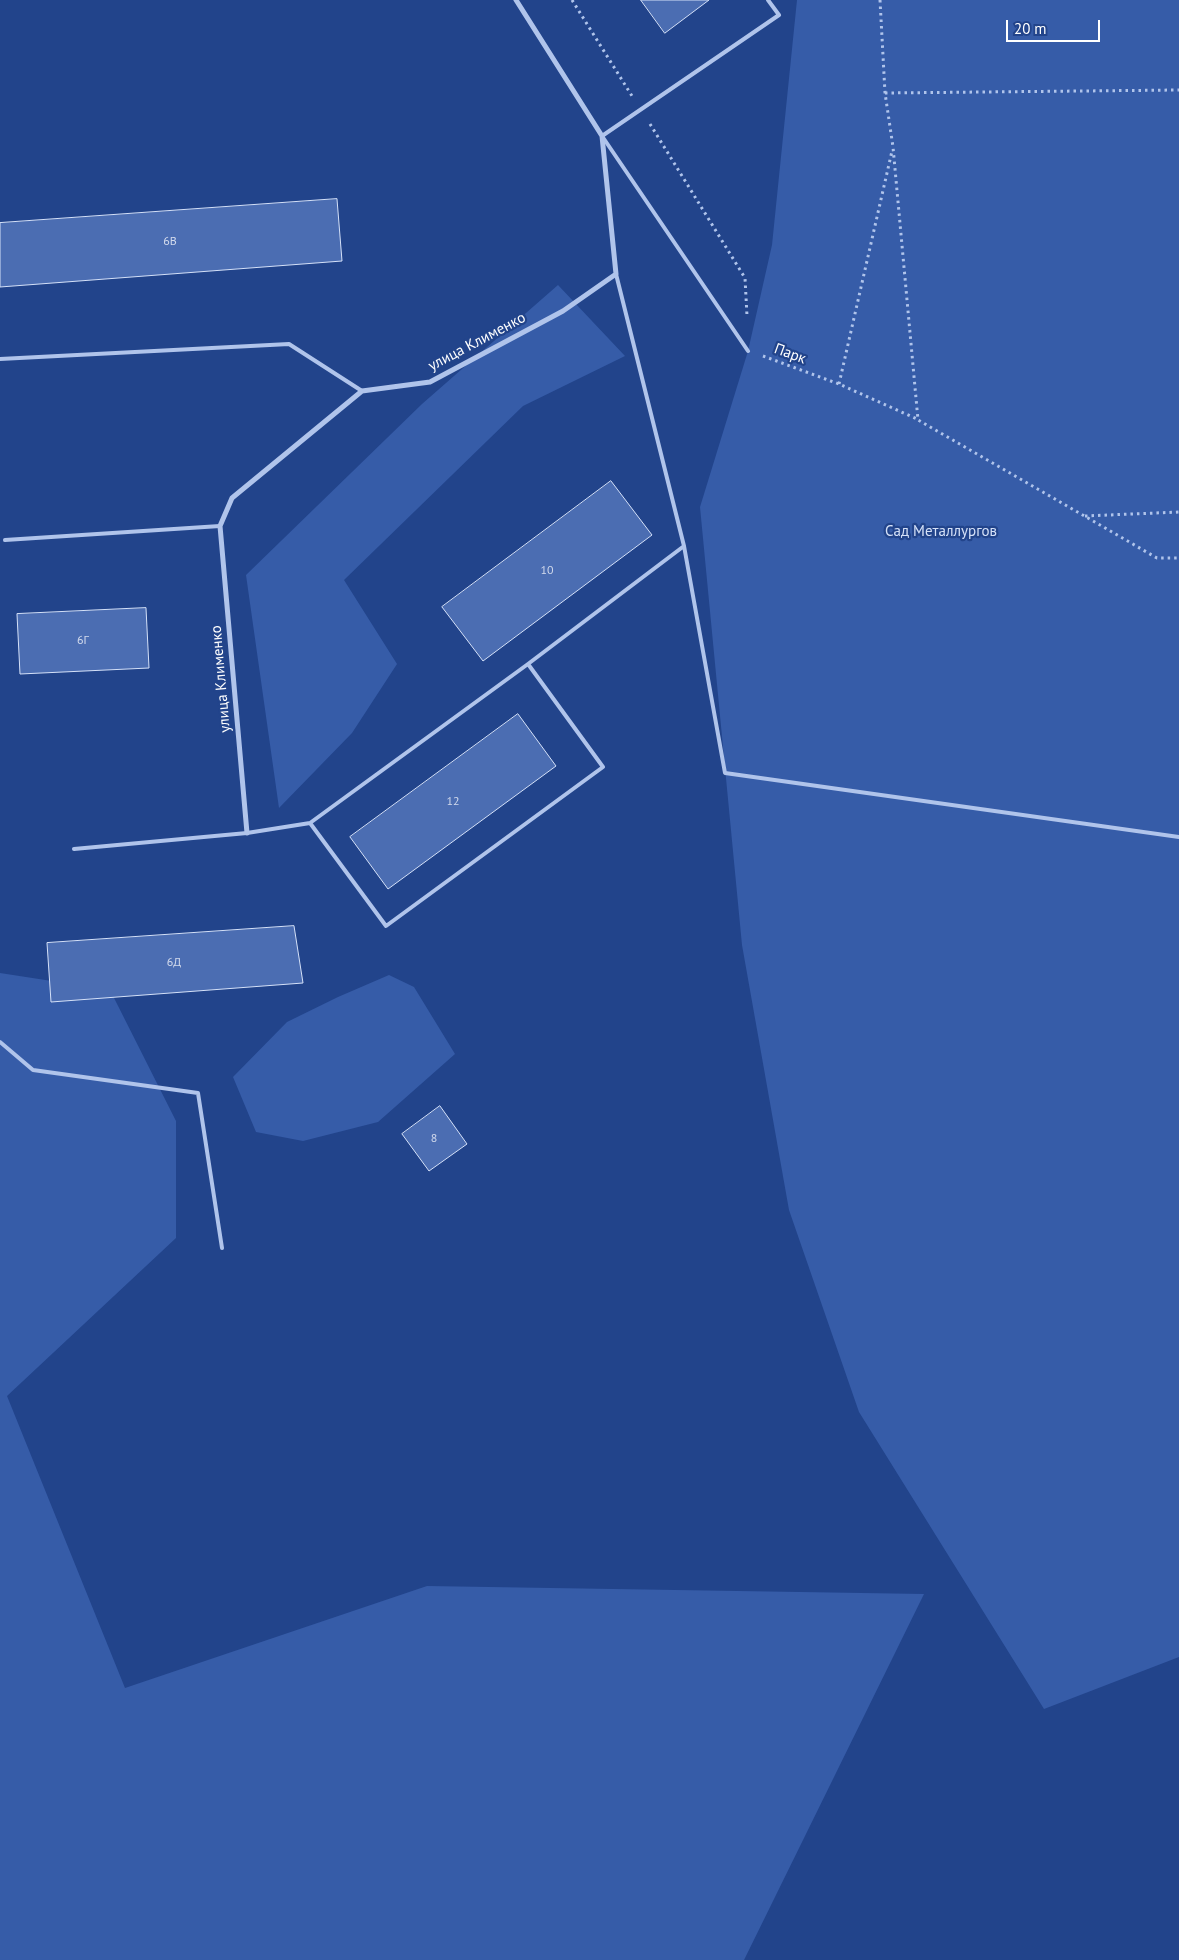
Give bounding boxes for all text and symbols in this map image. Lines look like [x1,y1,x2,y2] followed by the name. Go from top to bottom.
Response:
[1009,10,1103,42] scale bar
[1014,19,1047,38] text: 20 m
[163,235,177,249] house number: 6В
[425,309,529,375] street label: улица Клименко
[772,340,808,368] street label: Парк
[885,523,997,541] park label: Сад Металлургов
[540,564,554,578] house number: 10
[207,625,235,733] street label: улица Клименко
[77,634,89,648] house number: 6Г
[446,795,460,809] house number: 12
[167,956,181,970] house number: 6Д
[431,1132,437,1146] house number: 8

